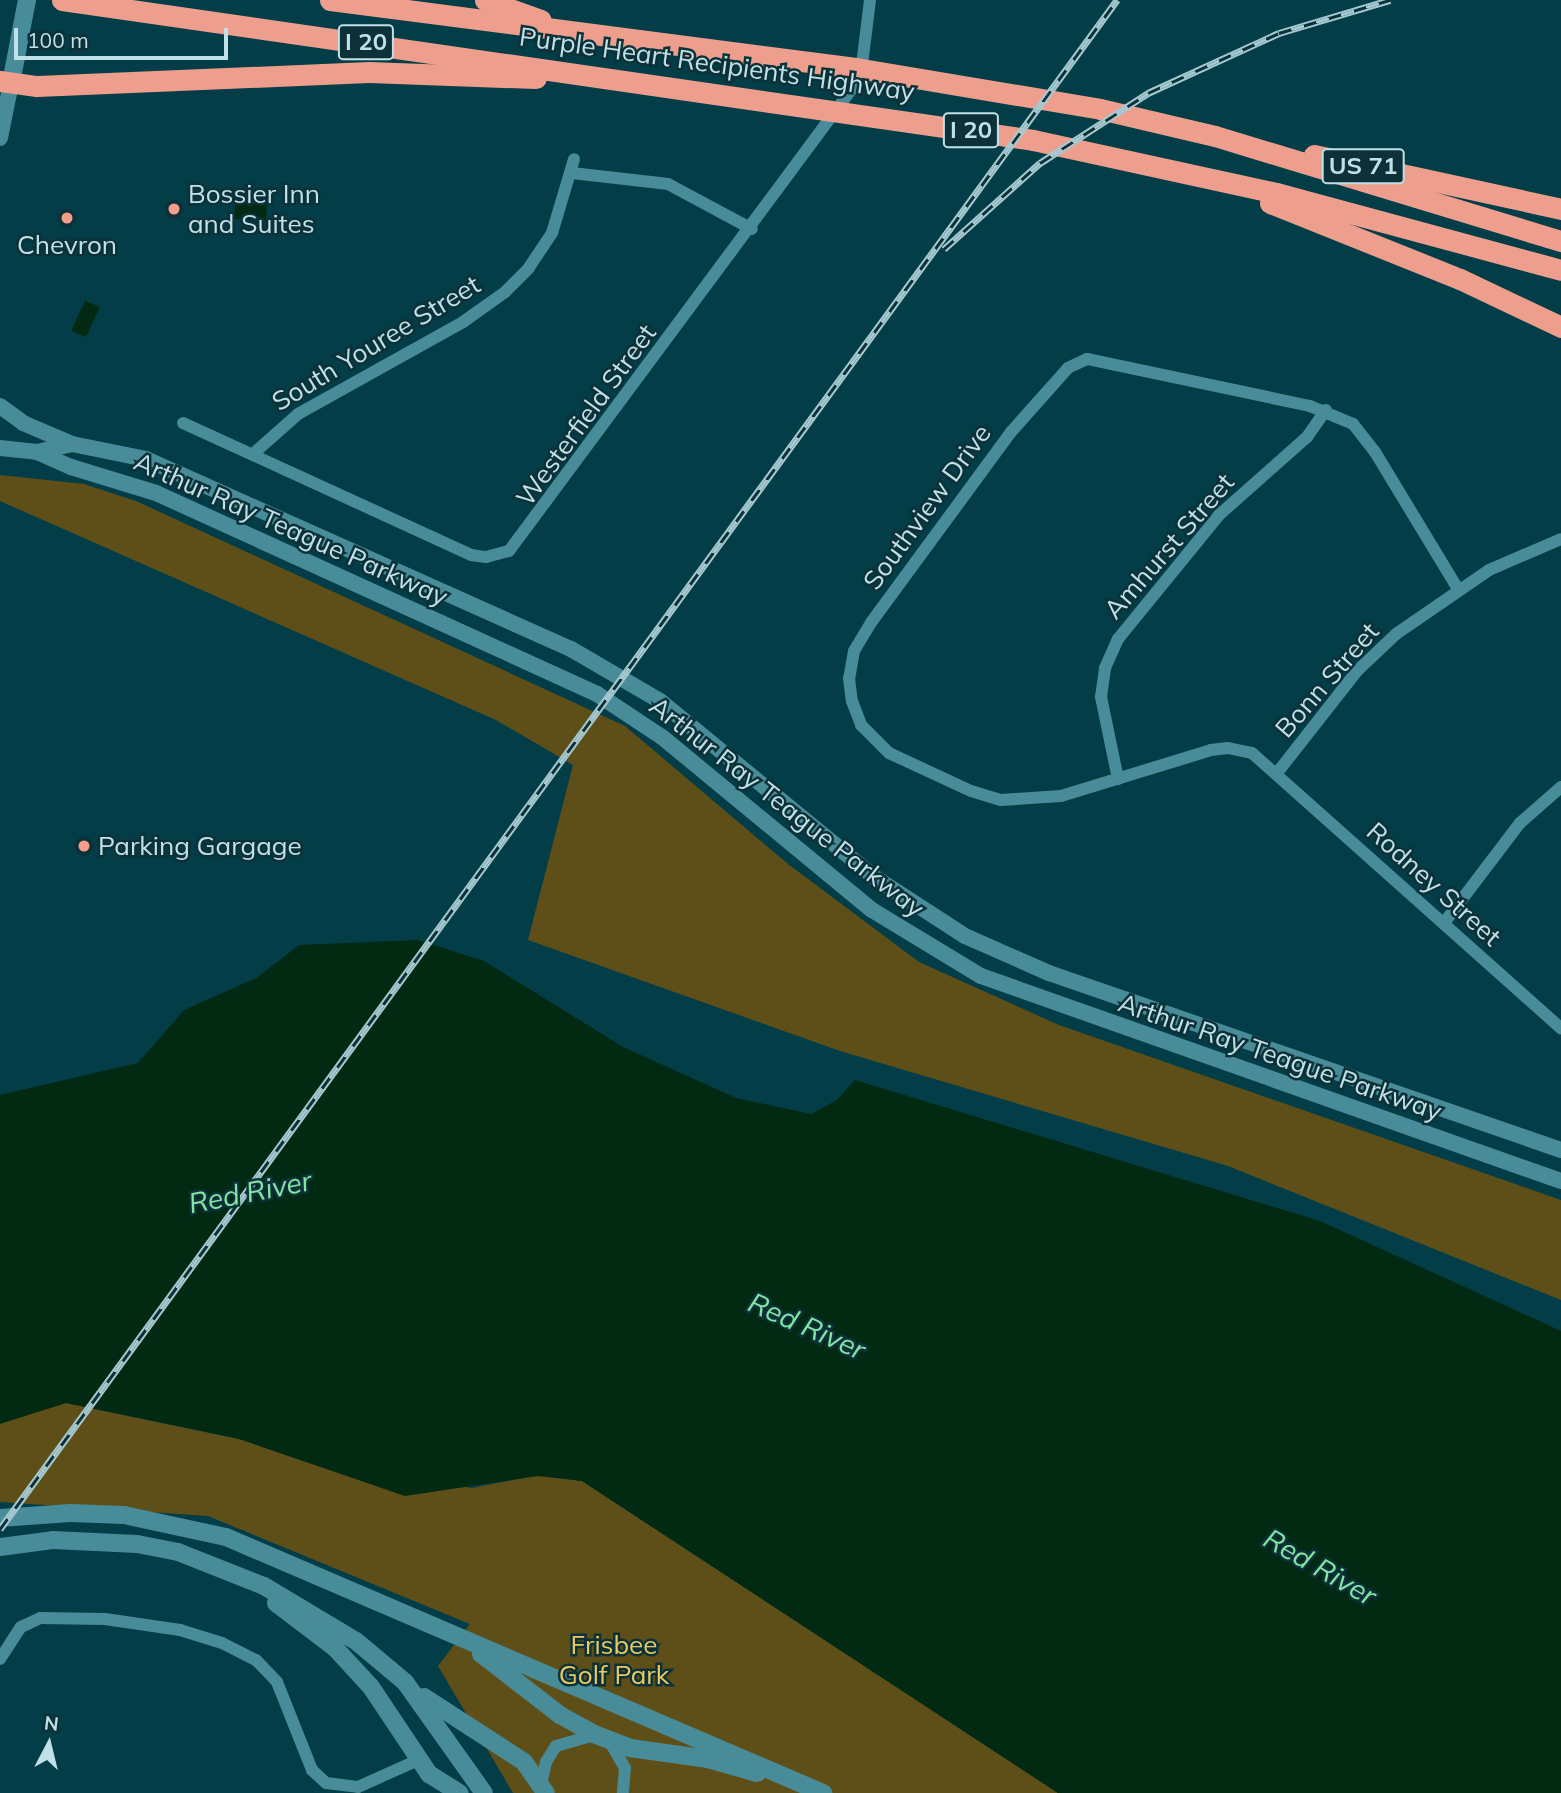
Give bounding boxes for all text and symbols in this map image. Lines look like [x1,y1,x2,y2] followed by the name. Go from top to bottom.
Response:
[18,14,231,58] scale bar
[517,21,917,107] street label: Purple Heart Recipients Highway
[336,22,396,62] road number: I 20
[27,27,89,53] text: 100 m
[941,110,1001,150] road number: I 20
[1321,146,1405,186] road number: US 71
[188,178,320,240] place label: Bossier Inn and Suites
[166,201,182,217] marker: Bossier Inn and Suites
[59,210,75,226] marker: Chevron
[17,229,117,261] place label: Chevron
[266,269,486,417] street label: South Youree Street
[510,318,662,512] street label: Westerfield Street
[857,418,997,596] street label: Southview Drive
[129,446,453,612] street label: Arthur Ray Teague Parkway
[1098,467,1240,625] street label: Amhurst Street
[1269,616,1385,744] street label: Bonn Street
[644,690,930,924] street label: Arthur Ray Teague Parkway
[1360,816,1508,952] street label: Rodney Street
[98,830,302,862] place label: Parking Gargage
[76,838,92,854] marker: Parking Gargage
[1114,987,1446,1127] street label: Arthur Ray Teague Parkway
[186,1164,314,1220] water label: Red River
[743,1285,871,1367] water label: Red River
[1258,1521,1382,1613] water label: Red River
[559,1629,669,1690] park label: Frisbee Golf Park
[14,1709,84,1779] north arrow
[43,1710,60,1736] text: N

